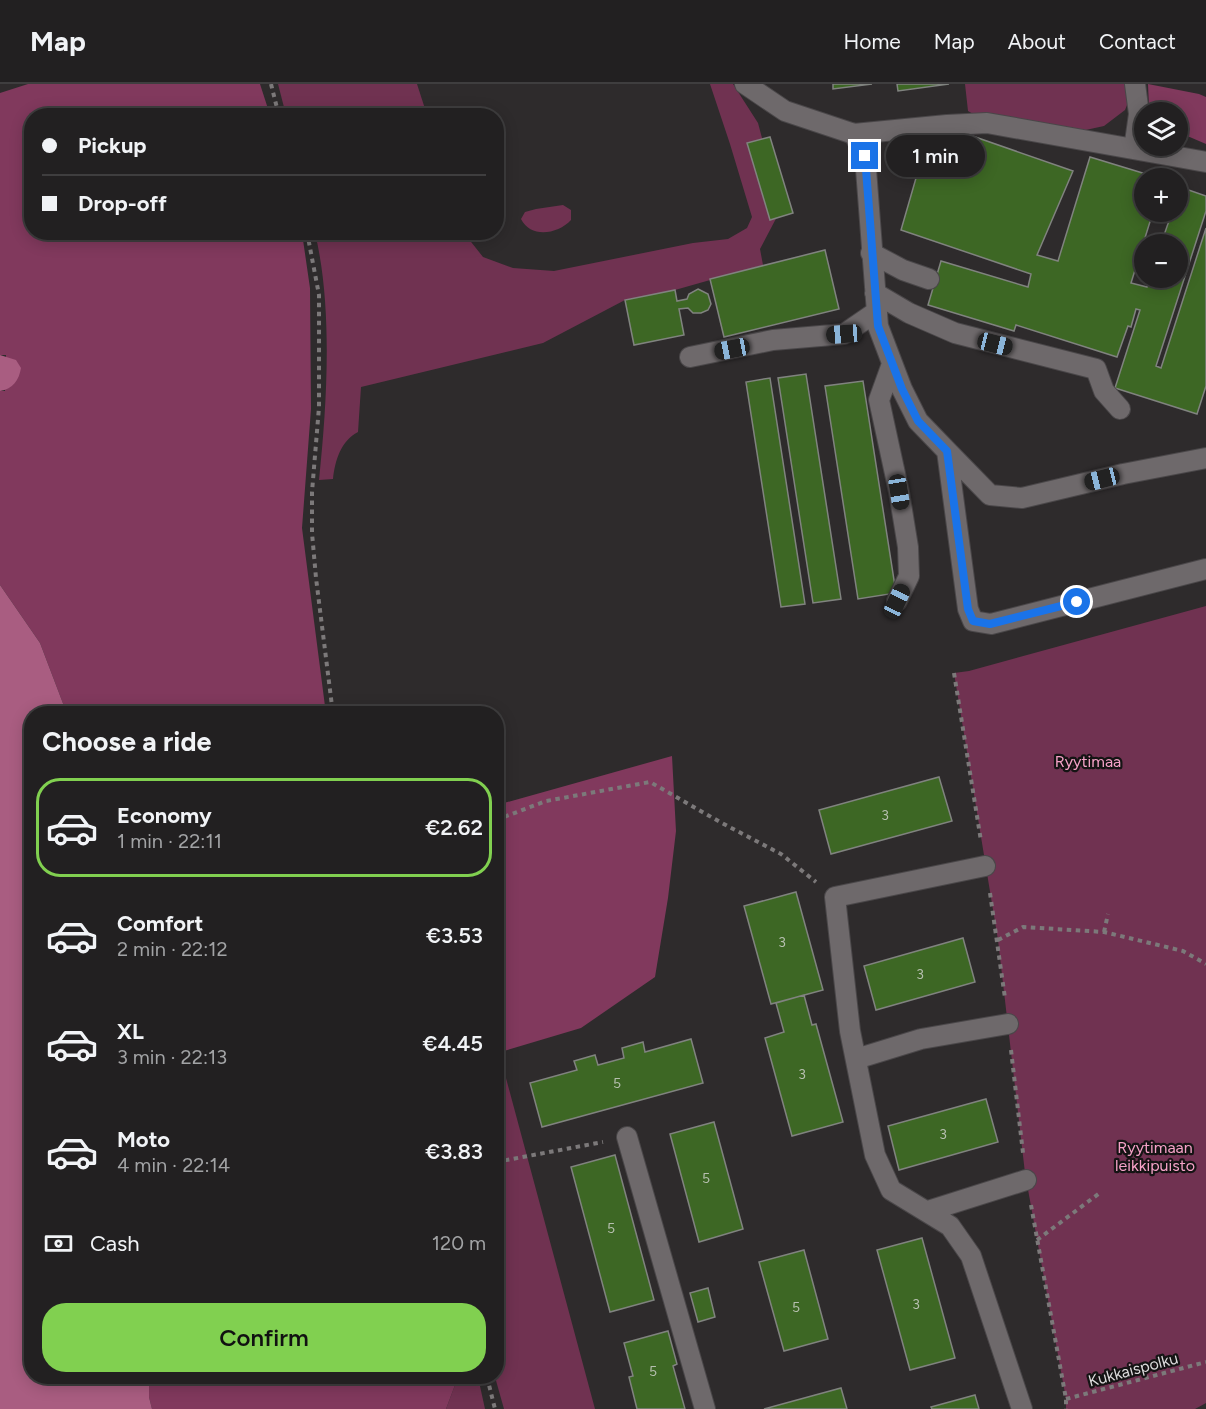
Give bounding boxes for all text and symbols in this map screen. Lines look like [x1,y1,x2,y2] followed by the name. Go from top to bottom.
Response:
[30,24,86,58] text: Map
[844,29,901,54] text: Home
[934,29,975,54] text: Map
[1008,29,1066,54] text: About
[1099,29,1176,54] text: Contact
[1134,102,1188,288] map controls
[1134,102,1188,156] button: layers
[78,132,147,159] text: Pickup
[886,135,985,177] callout: 1 min
[851,142,878,169] route end
[912,144,959,168] text: 1 min
[1134,168,1188,222] button: +
[78,190,167,217] text: Drop-off
[1134,234,1188,288] button: −
[825,324,863,344] car
[975,331,1015,357] car
[713,337,751,361] car
[1082,466,1122,492] car
[887,473,911,511] car
[881,581,913,621] car
[1063,588,1090,615] route start
[42,725,211,758] text: Choose a ride
[1055,752,1121,771] park label: Ryytimaa
[45,801,99,855] icon: car
[117,802,212,829] text: Economy
[881,807,889,824] house number: 3
[425,814,483,841] text: €2.62
[117,829,222,853] text: 1 min · 22:11
[45,909,99,963] icon: car
[117,910,203,937] text: Comfort
[426,922,483,949] text: €3.53
[778,934,786,951] house number: 3
[117,937,228,961] text: 2 min · 22:12
[916,966,924,983] house number: 3
[45,1017,99,1071] icon: car
[117,1018,144,1045] text: XL
[423,1030,483,1057] text: €4.45
[117,1045,227,1069] text: 3 min · 22:13
[798,1066,806,1083] house number: 3
[613,1075,621,1092] house number: 5
[45,1125,99,1179] icon: car
[117,1126,170,1153] text: Moto
[939,1126,947,1143] house number: 3
[425,1138,483,1165] text: €3.83
[1115,1138,1195,1175] park label: Ryytimaan leikkipuisto
[117,1153,230,1177] text: 4 min · 22:14
[702,1170,710,1187] house number: 5
[607,1220,615,1237] house number: 5
[42,1227,75,1260] icon: cash
[90,1230,140,1257] text: Cash
[432,1231,486,1255] text: 120 m
[912,1296,920,1313] house number: 3
[792,1299,800,1316] house number: 5
[42,1303,486,1372] button: Confirm
[1086,1348,1180,1391] street label: Kukkaispolku
[649,1363,657,1380] house number: 5

